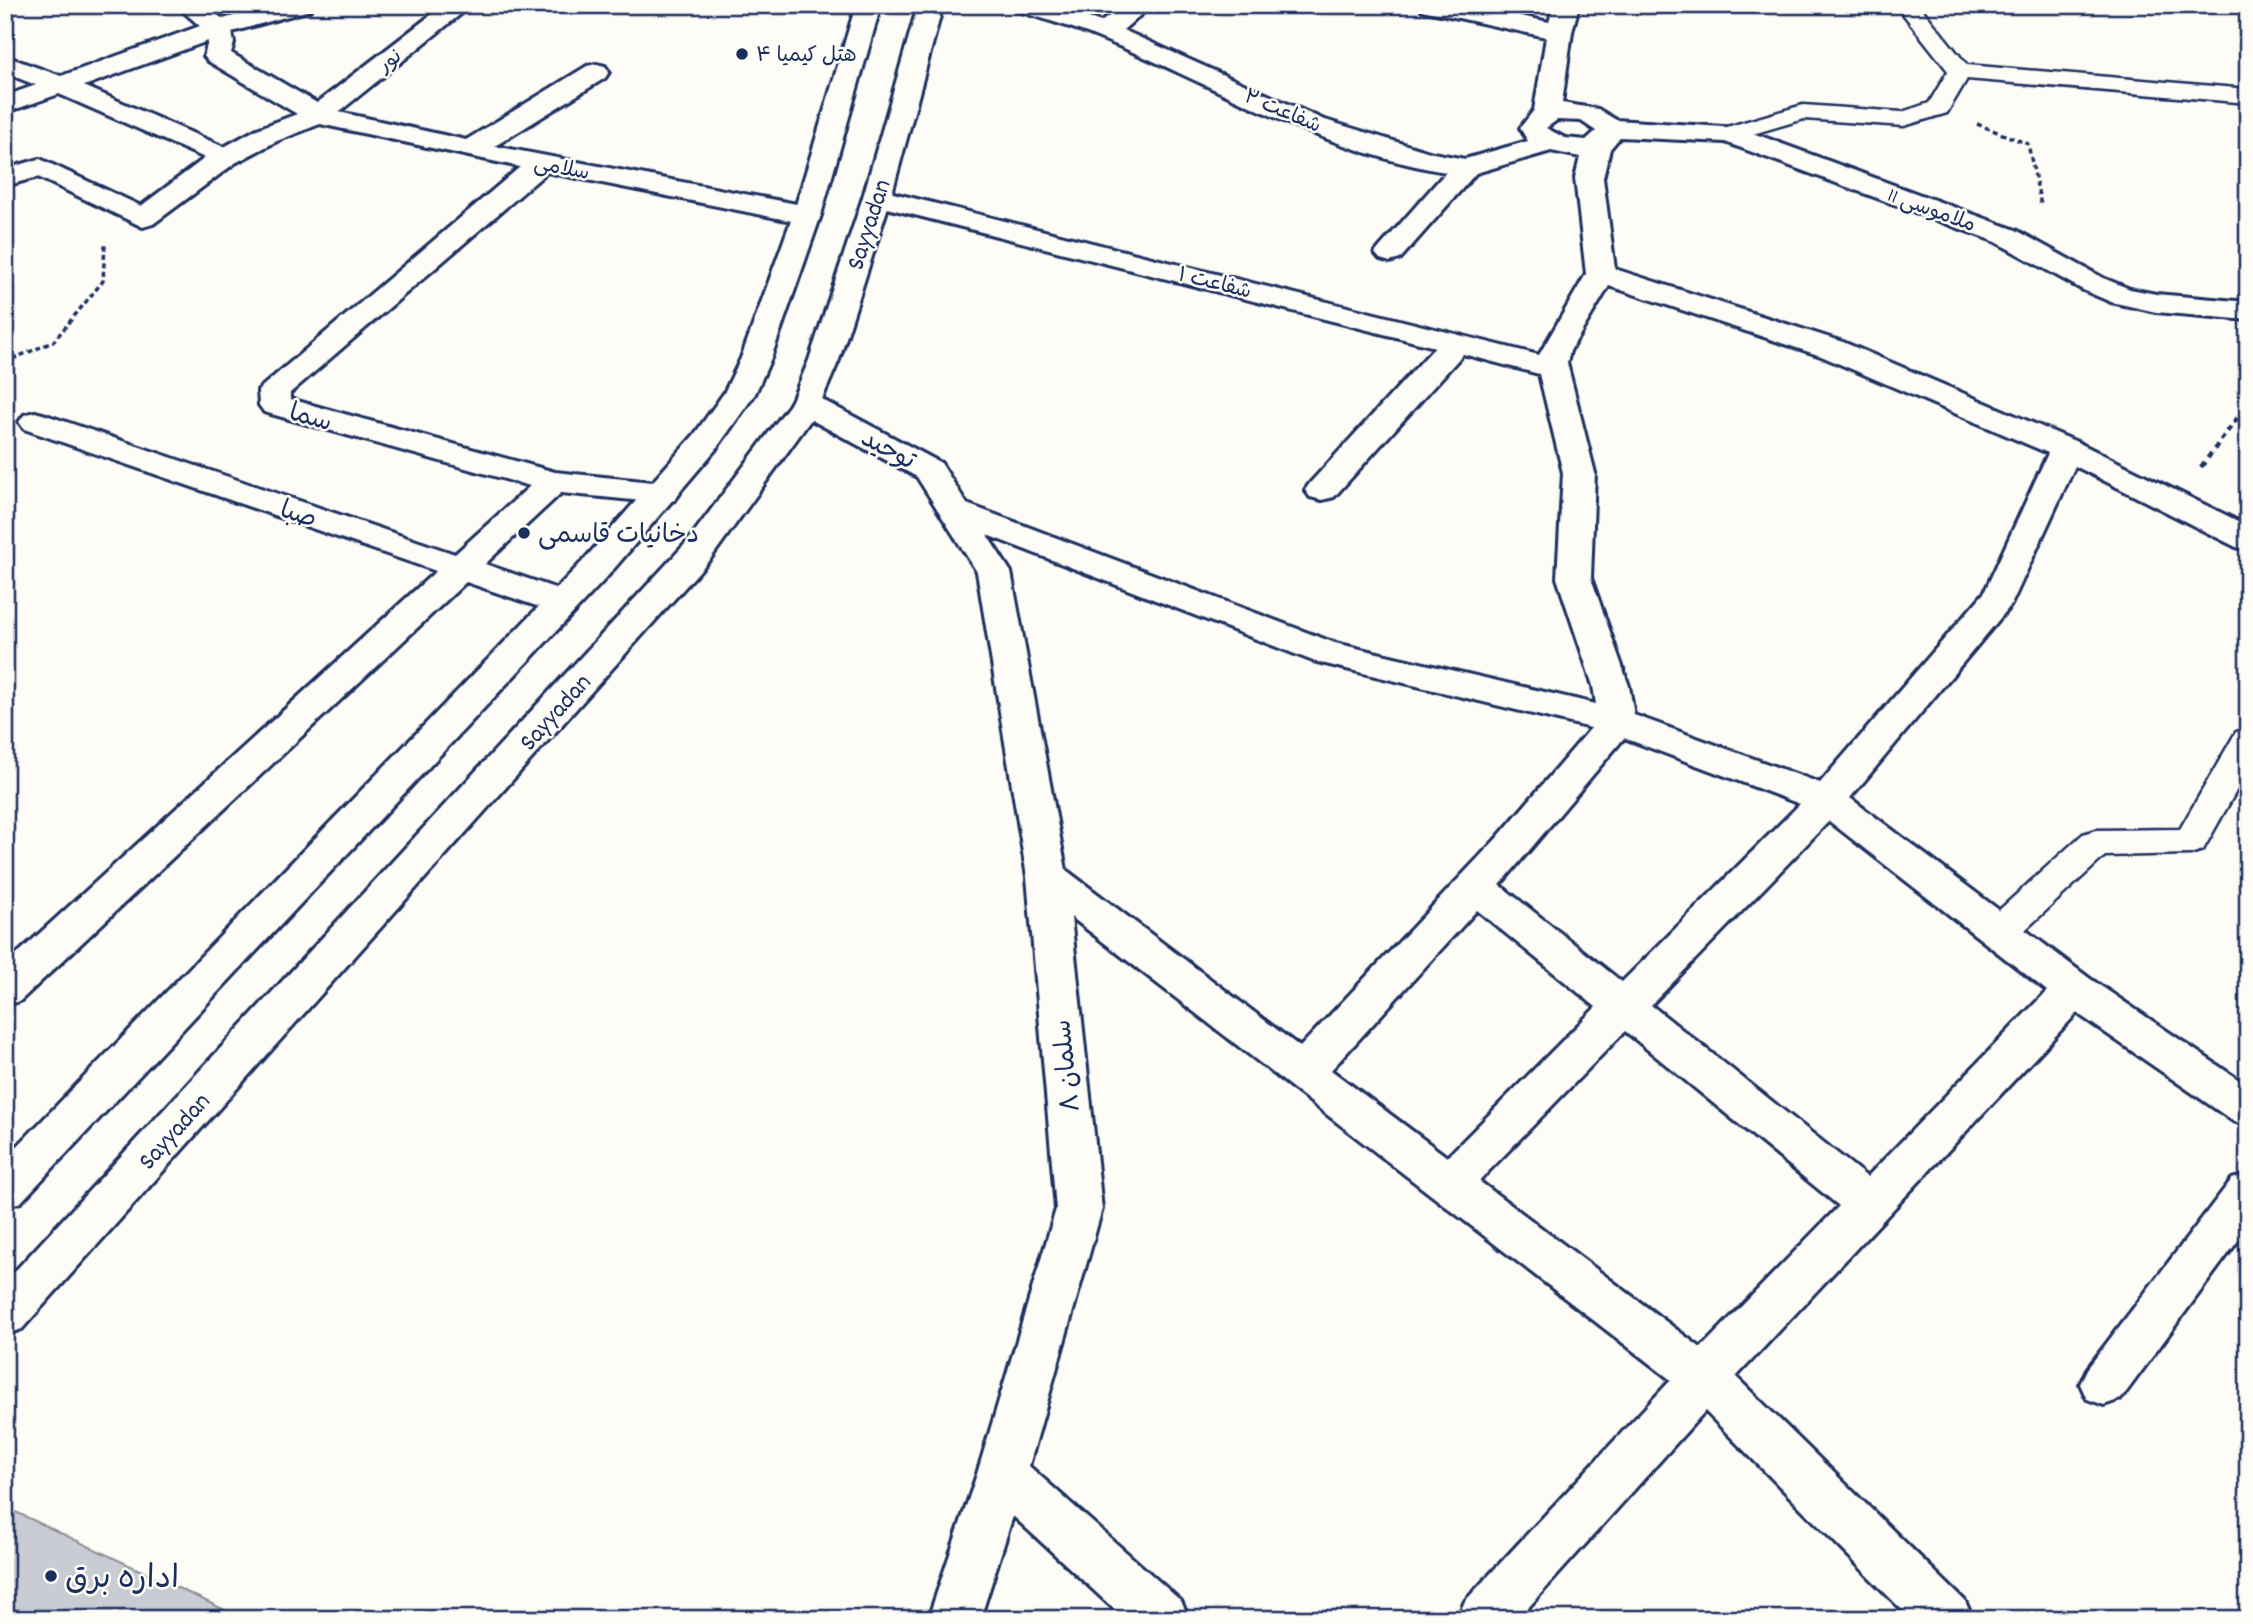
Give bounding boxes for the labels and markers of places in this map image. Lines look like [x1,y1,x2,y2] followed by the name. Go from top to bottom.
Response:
[756,42,857,72] place label: هتل کیمیا ۴
[734,46,750,62] marker: هتل کیمیا ۴
[538,518,699,555] place label: دخانیات قاسمی
[516,525,532,541] marker: دخانیات قاسمی
[65,1558,179,1604] place label: اداره برق
[43,1568,59,1584] marker: اداره برق

